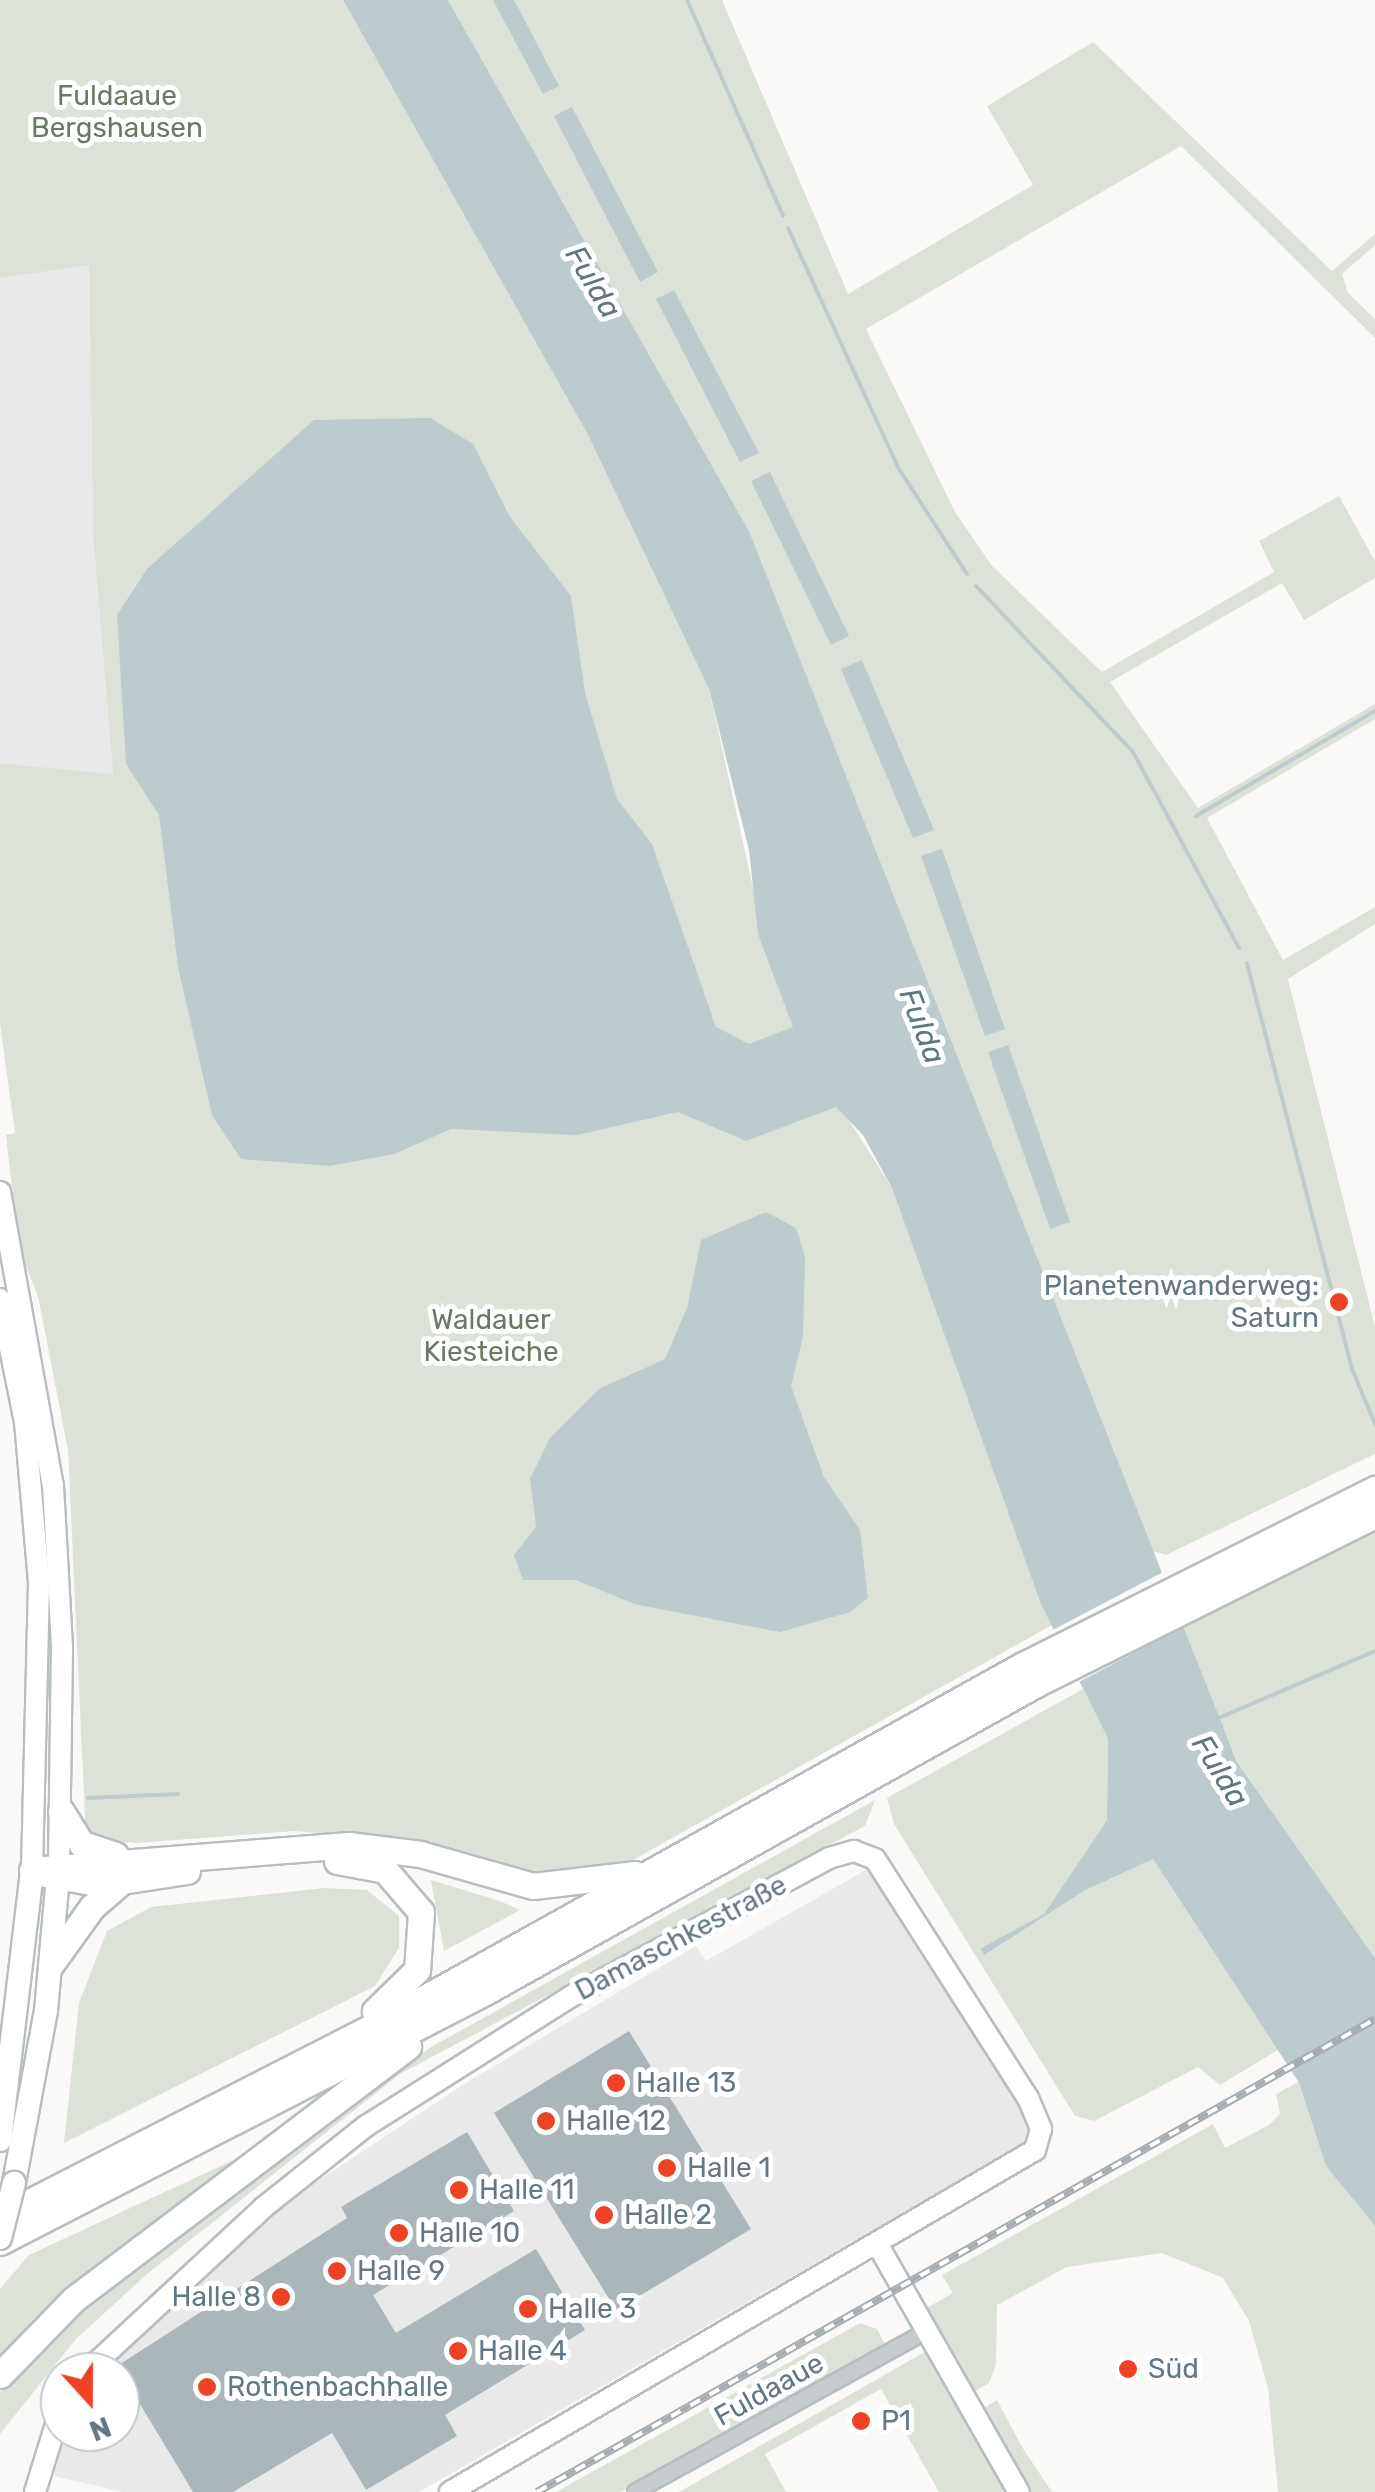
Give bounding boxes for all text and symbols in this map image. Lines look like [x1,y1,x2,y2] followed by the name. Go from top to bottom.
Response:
[31,79,203,145] park label: Fuldaaue Bergshausen
[557,239,629,325] water label: Fulda
[891,983,953,1069] water label: Fulda
[1044,1269,1319,1335] place label: Planetenwanderweg: Saturn
[1328,1291,1350,1313] marker: Planetenwanderweg: Saturn
[423,1303,559,1369] park label: Waldauer Kiesteiche
[1184,1728,1256,1814] water label: Fulda
[570,1868,792,2008] street label: Damaschkestraße
[636,2066,736,2100] place label: Halle 13
[605,2072,627,2094] marker: Halle 13
[566,2104,666,2138] place label: Halle 12
[535,2110,557,2132] marker: Halle 12
[687,2151,771,2185] place label: Halle 1
[656,2157,678,2179] marker: Halle 1
[479,2173,575,2207] place label: Halle 11
[448,2179,470,2201] marker: Halle 11
[624,2198,712,2232] place label: Halle 2
[593,2204,615,2226] marker: Halle 2
[419,2216,520,2250] place label: Halle 10
[388,2222,410,2244] marker: Halle 10
[357,2254,445,2288] place label: Halle 9
[326,2260,348,2282] marker: Halle 9
[172,2280,261,2314] place label: Halle 8
[270,2286,292,2308] marker: Halle 8
[548,2292,636,2326] place label: Halle 3
[517,2298,539,2320] marker: Halle 3
[478,2334,567,2368] place label: Halle 4
[447,2340,469,2362] marker: Halle 4
[708,2346,830,2434] street label: Fuldaaue
[40,2352,140,2452] north arrow
[1148,2352,1199,2386] place label: Süd
[1117,2358,1139,2380] marker: Süd
[227,2370,448,2404] place label: Rothenbachhalle
[196,2376,218,2398] marker: Rothenbachhalle
[881,2404,911,2438] place label: P1
[85,2410,116,2448] text: N
[850,2410,872,2432] marker: P1

